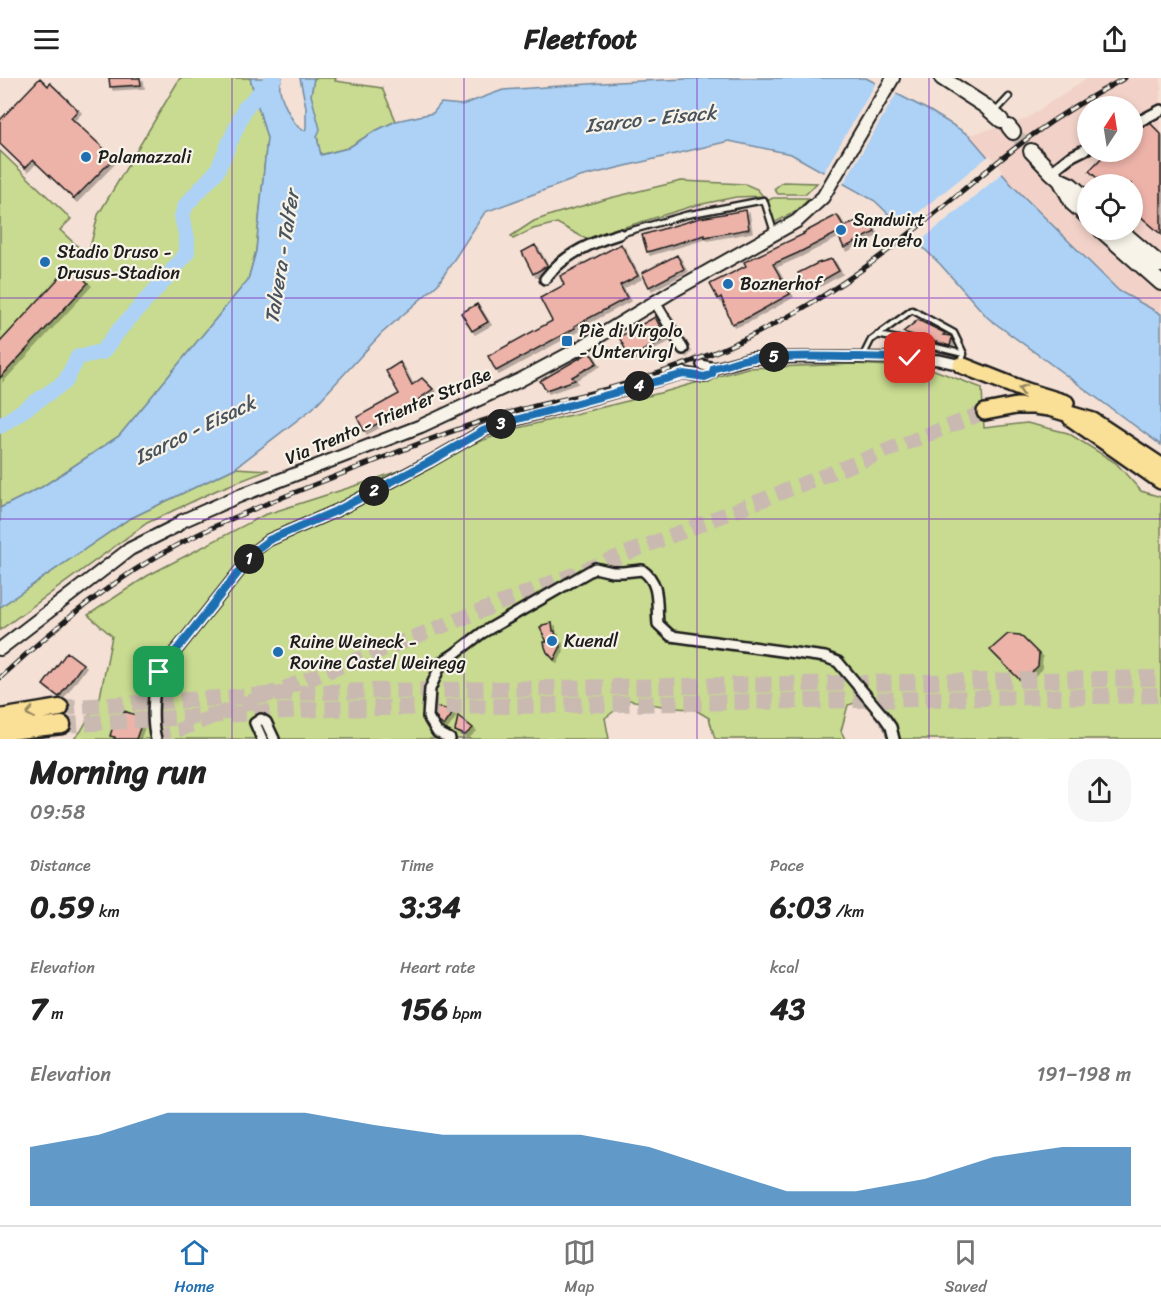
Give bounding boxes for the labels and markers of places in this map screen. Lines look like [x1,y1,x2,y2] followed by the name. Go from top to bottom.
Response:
[98,141,192,173] place label: Palamazzali
[79,150,93,164] marker: Palamazzali
[853,204,925,257] place label: Sandwirt in Loreto
[834,223,848,237] marker: Sandwirt in Loreto
[57,236,180,289] place label: Stadio Druso - Drusus-Stadion
[38,255,52,269] marker: Stadio Druso - Drusus-Stadion
[740,268,824,300] place label: Boznerhof
[721,277,735,291] marker: Boznerhof
[579,315,682,368] place label: Piè di Virgolo - Untervirgl
[884,332,935,383] pin
[560,334,574,348] marker: Piè di Virgolo - Untervirgl
[759,342,789,372] pin: 5
[624,371,654,401] pin: 4
[486,409,516,439] pin: 3
[359,476,389,506] pin: 2
[234,544,264,574] pin: 1
[564,625,619,657] place label: Kuendl
[290,626,466,679] place label: Ruine Weineck - Rovine Castel Weinegg
[545,634,559,648] marker: Kuendl
[271,645,285,659] marker: Ruine Weineck - Rovine Castel Weinegg
[133,646,184,697] pin

